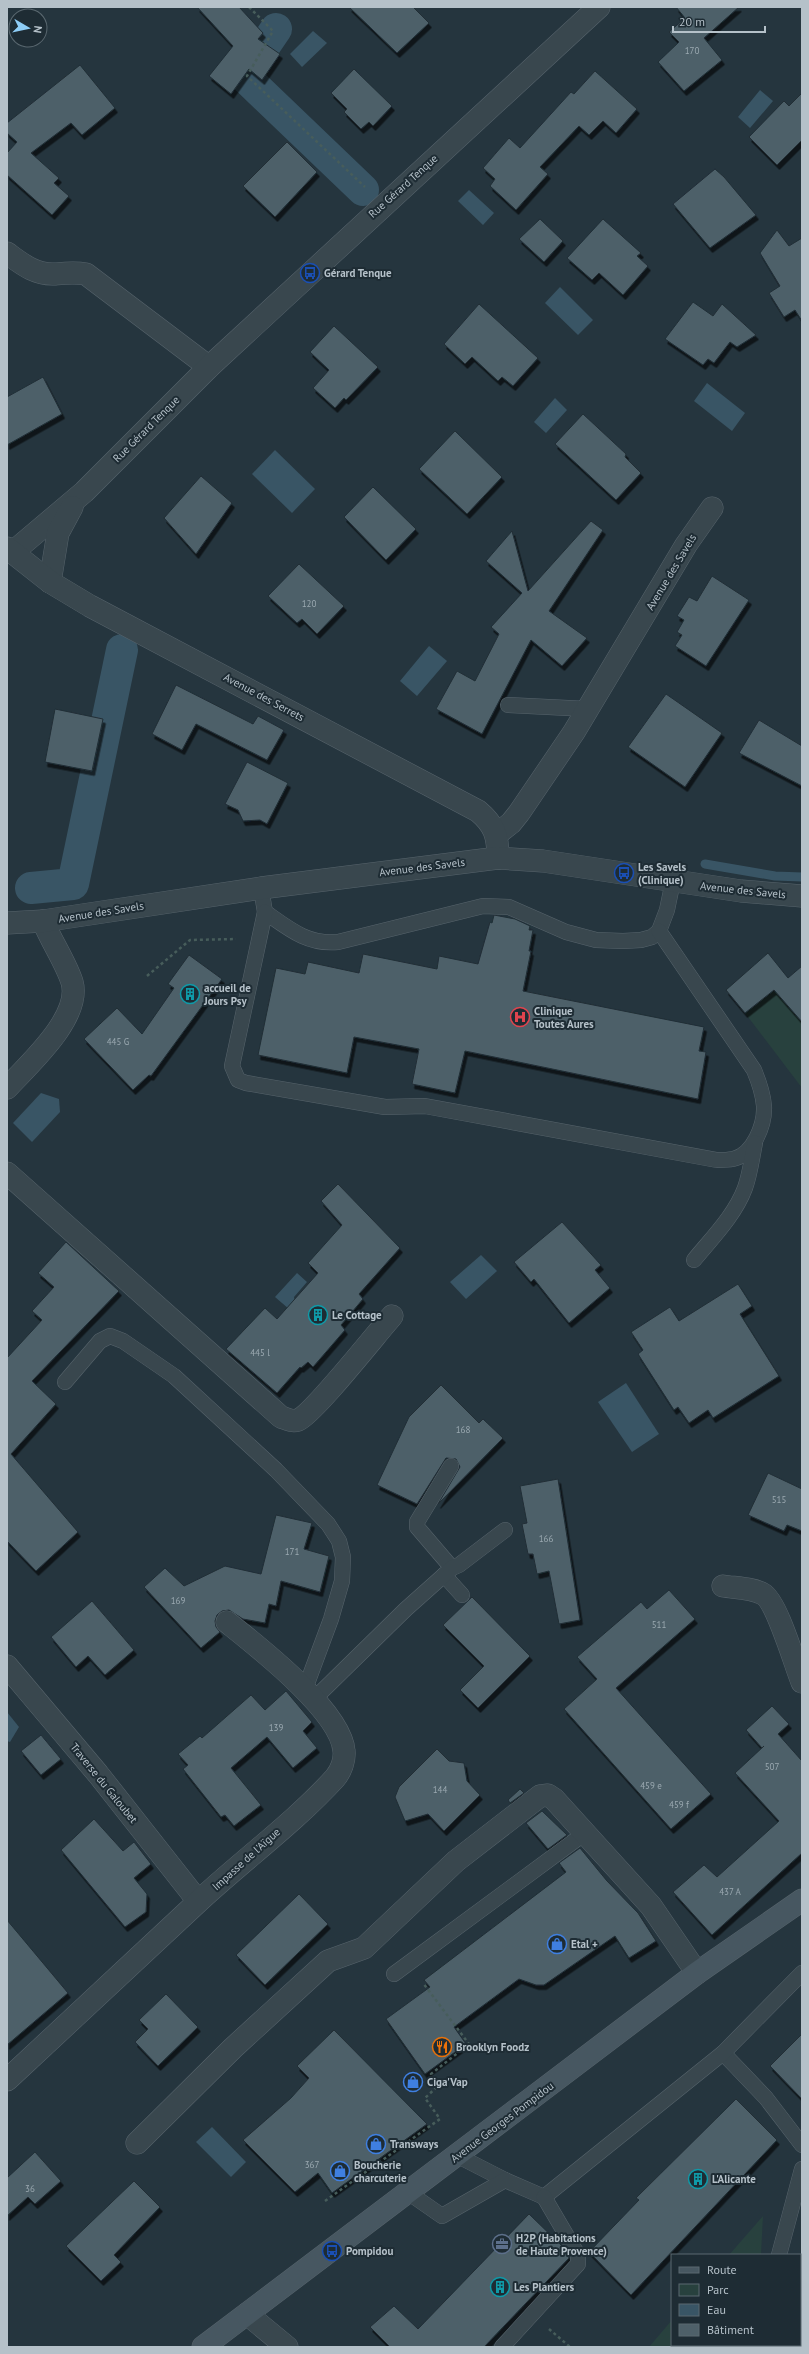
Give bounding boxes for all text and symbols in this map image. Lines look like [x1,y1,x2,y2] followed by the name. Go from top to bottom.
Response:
[8,8,48,48] north arrow
[673,8,765,34] scale bar
[679,14,705,29] text: 20 m
[30,25,45,34] text: N
[685,45,699,56] house number: 170
[365,151,441,221] street label: Rue Gérard Tenque
[299,262,321,284] bus stop icon: Gérard Tenque
[324,266,392,280] place label: Gérard Tenque
[110,393,182,465] street label: Rue Gérard Tenque
[643,531,699,613] street label: Avenue des Savels
[302,598,316,609] house number: 120
[221,670,307,724] street label: Avenue des Serrets
[378,855,466,879] street label: Avenue des Savels
[638,860,687,887] place label: Les Savels (Clinique)
[613,862,635,884] bus stop icon: Les Savels (Clinique)
[699,879,787,902] street label: Avenue des Savels
[57,898,145,926] street label: Avenue des Savels
[203,981,251,1008] place label: accueil de Jours Psy
[179,983,201,1005] building icon: accueil de Jours Psy
[534,1004,594,1031] place label: Clinique Toutes Aures
[509,1006,531,1028] hospital icon: Clinique Toutes Aures
[107,1036,129,1047] house number: 445 G
[307,1304,329,1326] building icon: Le Cottage
[332,1308,382,1322] place label: Le Cottage
[250,1347,270,1358] house number: 445 l
[456,1424,470,1435] house number: 168
[772,1494,786,1505] house number: 515
[539,1533,553,1544] house number: 166
[285,1546,299,1557] house number: 171
[171,1595,185,1606] house number: 169
[652,1619,666,1630] house number: 511
[269,1722,283,1733] house number: 139
[67,1740,141,1826] street label: Traverse du Galoubet
[765,1761,779,1772] house number: 507
[640,1780,662,1791] house number: 459 e
[433,1784,447,1795] house number: 144
[669,1799,690,1810] house number: 459 f
[209,1824,283,1893] street label: Impasse de l'Aïgue
[719,1886,742,1897] house number: 437 A
[546,1933,568,1955] shop icon: Etal +
[571,1937,598,1951] place label: Etal +
[431,2036,453,2058] restaurant icon: Brooklyn Foodz
[456,2040,529,2054] place label: Brooklyn Foodz
[402,2071,424,2093] shop icon: Ciga'Vap
[427,2075,468,2089] place label: Ciga'Vap
[448,2079,556,2165] street label: Avenue Georges Pompidou
[365,2133,387,2155] shop icon: Transways
[390,2137,439,2151] place label: Transways
[354,2158,407,2185] place label: Boucherie charcuterie
[305,2159,319,2170] house number: 367
[329,2160,351,2182] shop icon: Boucherie charcuterie
[687,2168,709,2190] building icon: L'Alicante
[712,2172,756,2186] place label: L'Alicante
[25,2183,35,2194] house number: 36
[516,2231,607,2258] place label: H2P (Habitations de Haute Provence)
[491,2233,513,2255] office icon: H2P (Habitations de Haute Provence)
[321,2240,343,2262] bus stop icon: Pompidou
[346,2244,393,2258] place label: Pompidou
[671,2254,801,2346] legend
[707,2262,737,2277] text: Route
[489,2276,511,2298] building icon: Les Plantiers
[514,2280,575,2294] place label: Les Plantiers
[707,2282,729,2297] text: Parc
[707,2302,726,2317] text: Eau
[707,2322,754,2337] text: Bâtiment

